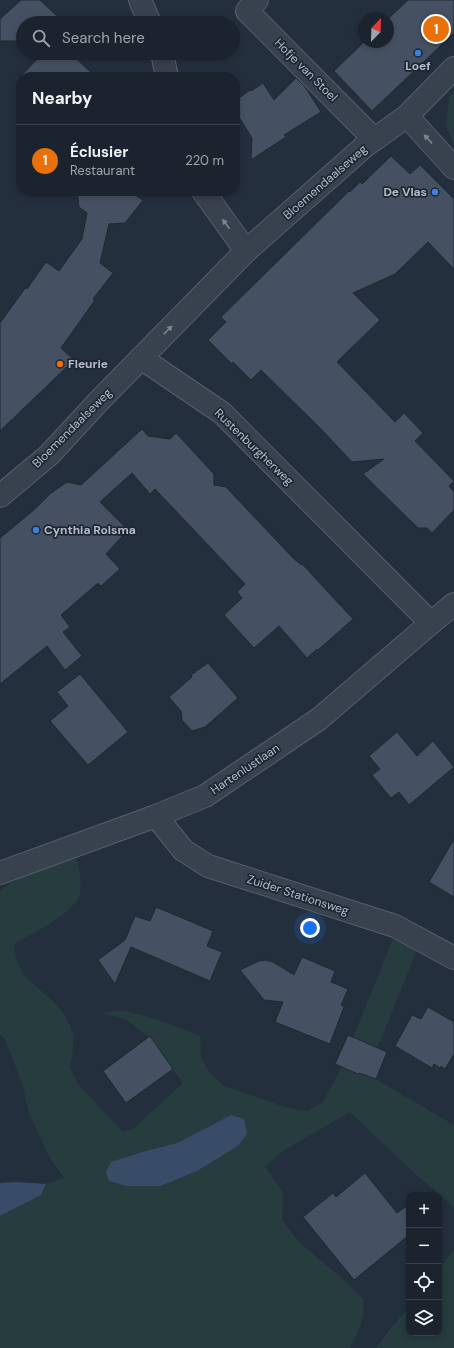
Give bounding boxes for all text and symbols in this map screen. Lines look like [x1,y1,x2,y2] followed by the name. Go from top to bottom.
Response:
[358,12,394,48] north arrow
[423,14,449,44] pin: 1
[16,16,240,60] search box
[30,27,52,49] icon: search
[62,28,145,48] text: Search here
[271,35,341,105] street label: Hofje van Stoel
[413,48,423,58] marker: Loef
[405,58,431,74] place label: Loef
[32,87,92,109] text: Nearby
[423,134,432,144] one-way arrow
[280,141,371,223] street label: Bloemendaalseweg
[70,142,128,162] text: Éclusier
[43,152,47,169] text: 1
[185,152,224,169] text: 220 m
[70,162,135,179] text: Restaurant
[383,184,427,200] place label: De Vlas
[430,187,440,197] marker: De Vlas
[222,219,230,230] one-way arrow
[164,325,173,335] one-way arrow
[68,356,108,372] place label: Fleurie
[55,359,65,369] marker: Fleurie
[29,384,116,471] street label: Bloemendaalseweg
[211,405,297,489] street label: Rustenburgherweg
[44,522,136,538] place label: Cynthia Rolsma
[31,525,41,535] marker: Cynthia Rolsma
[207,740,283,798] street label: Hartenlustlaan
[245,871,351,919] street label: Zuider Stationsweg
[300,918,320,938] your location
[406,1192,442,1336] map controls
[406,1192,442,1228] button: +
[406,1228,442,1264] button: −
[406,1264,442,1300] button: locate
[406,1300,442,1336] button: layers

